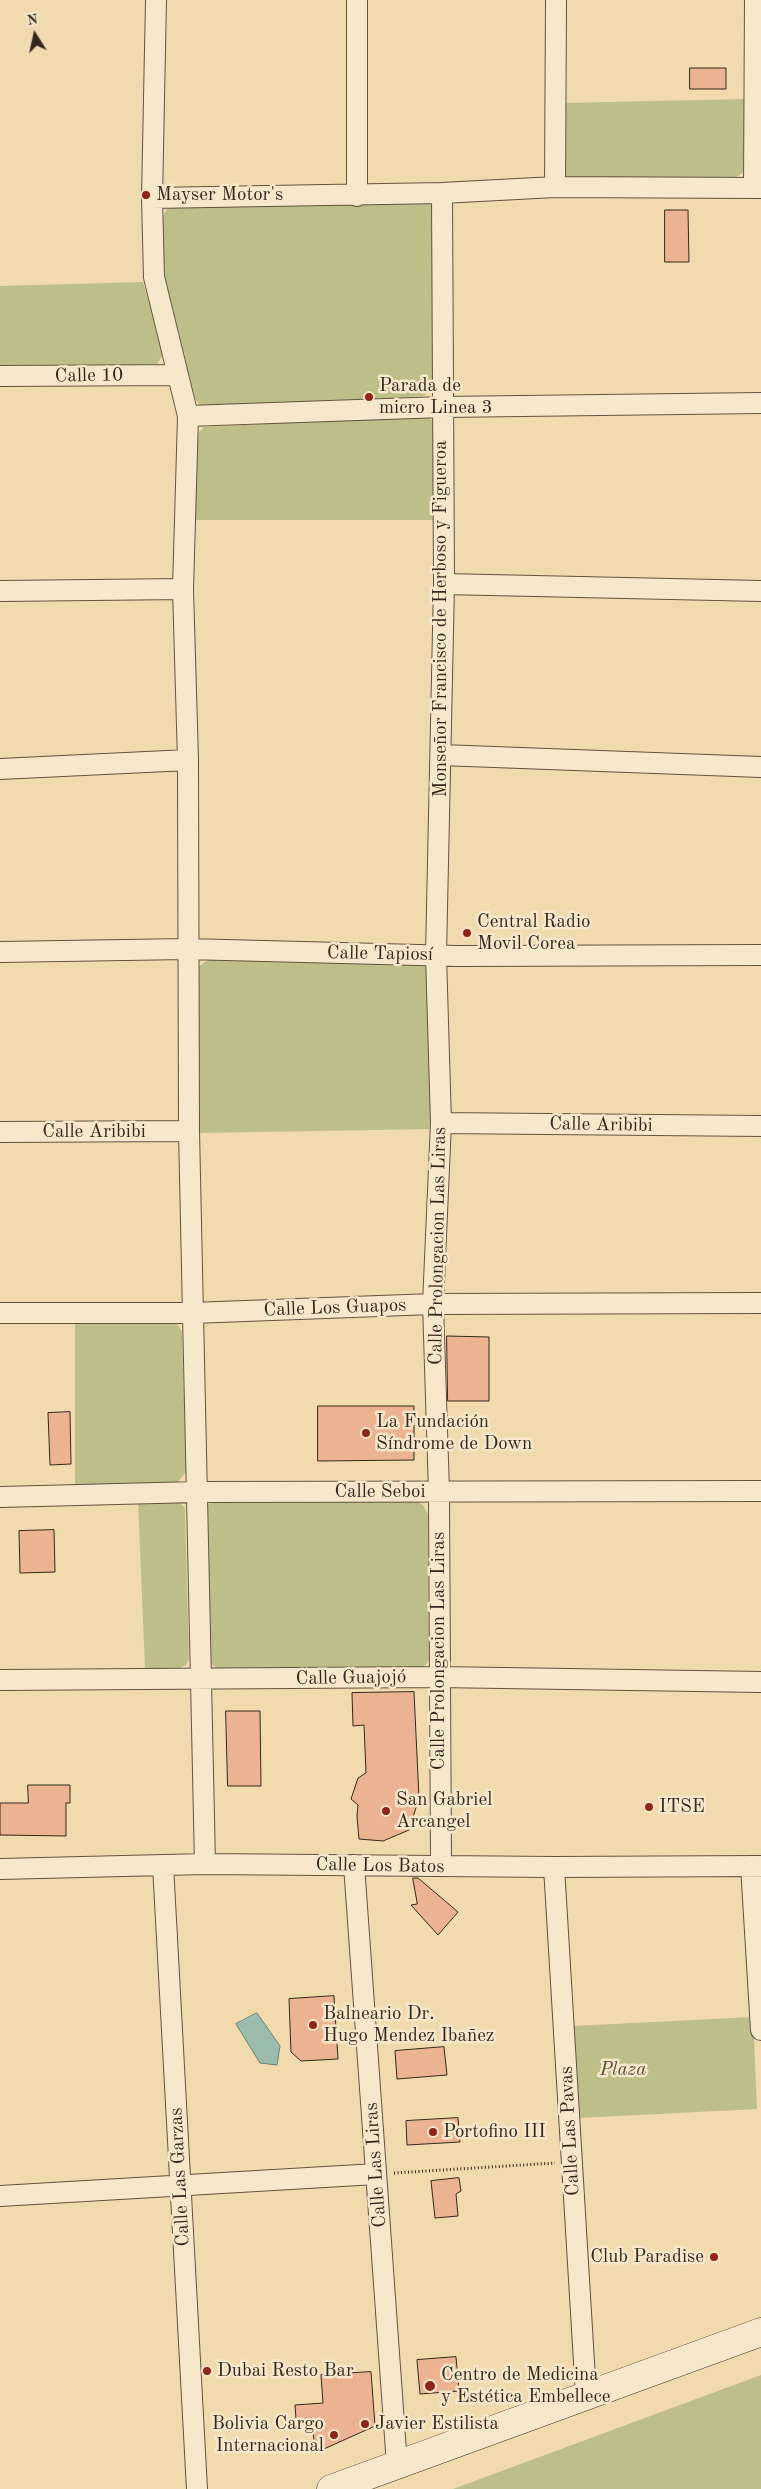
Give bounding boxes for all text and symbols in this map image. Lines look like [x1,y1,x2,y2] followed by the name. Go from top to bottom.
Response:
[10,10,60,60] north arrow
[26,12,39,28] text: N
[156,184,283,206] place label: Mayser Motor's
[140,189,152,201] marker: Mayser Motor's
[55,364,123,388] street label: Calle 10
[379,375,493,419] place label: Parada de micro Linea 3
[363,391,375,403] marker: Parada de micro Linea 3
[430,440,452,798] street label: Monseñor Francisco de Herboso y Figueroa
[477,911,590,955] place label: Central Radio Movil Corea
[461,927,473,939] marker: Central Radio Movil Corea
[327,942,433,966] street label: Calle Tapiosí
[549,1113,653,1137] street label: Calle Aribibi
[42,1121,146,1143] street label: Calle Aribibi
[425,1127,451,1365] street label: Calle Prolongacion Las Liras
[263,1294,407,1322] street label: Calle Los Guapos
[376,1411,532,1455] place label: La Fundación Síndrome de Down
[360,1427,372,1439] marker: La Fundación Síndrome de Down
[334,1481,426,1503] street label: Calle Seboi
[428,1532,450,1770] street label: Calle Prolongacion Las Liras
[295,1666,407,1690] street label: Calle Guajojó
[396,1789,492,1833] place label: San Gabriel Arcangel
[659,1796,705,1818] place label: ITSE
[643,1801,655,1813] marker: ITSE
[380,1805,392,1817] marker: San Gabriel Arcangel
[315,1853,445,1879] street label: Calle Los Batos
[323,2003,494,2047] place label: Balneario Dr. Hugo Mendez Ibañez
[307,2019,319,2031] marker: Balneario Dr. Hugo Mendez Ibañez
[600,2059,646,2081] park label: Plaza
[555,2065,585,2197] street label: Calle Las Pavas
[360,2102,392,2228] street label: Calle Las Liras
[165,2107,195,2247] street label: Calle Las Garzas
[443,2121,546,2143] place label: Portofino III
[427,2126,439,2138] marker: Portofino III
[590,2246,704,2268] place label: Club Paradise
[708,2251,720,2263] marker: Club Paradise
[217,2360,354,2382] place label: Dubai Resto Bar
[441,2364,611,2408] place label: Centro de Medicina y Estética Embellece
[201,2365,213,2377] marker: Dubai Resto Bar
[423,2379,437,2393] marker: Centro de Medicina y Estética Embellece
[212,2413,324,2457] place label: Bolivia Cargo Internacional
[375,2413,499,2435] place label: Javier Estilista
[359,2418,371,2430] marker: Javier Estilista
[328,2429,340,2441] marker: Bolivia Cargo Internacional

